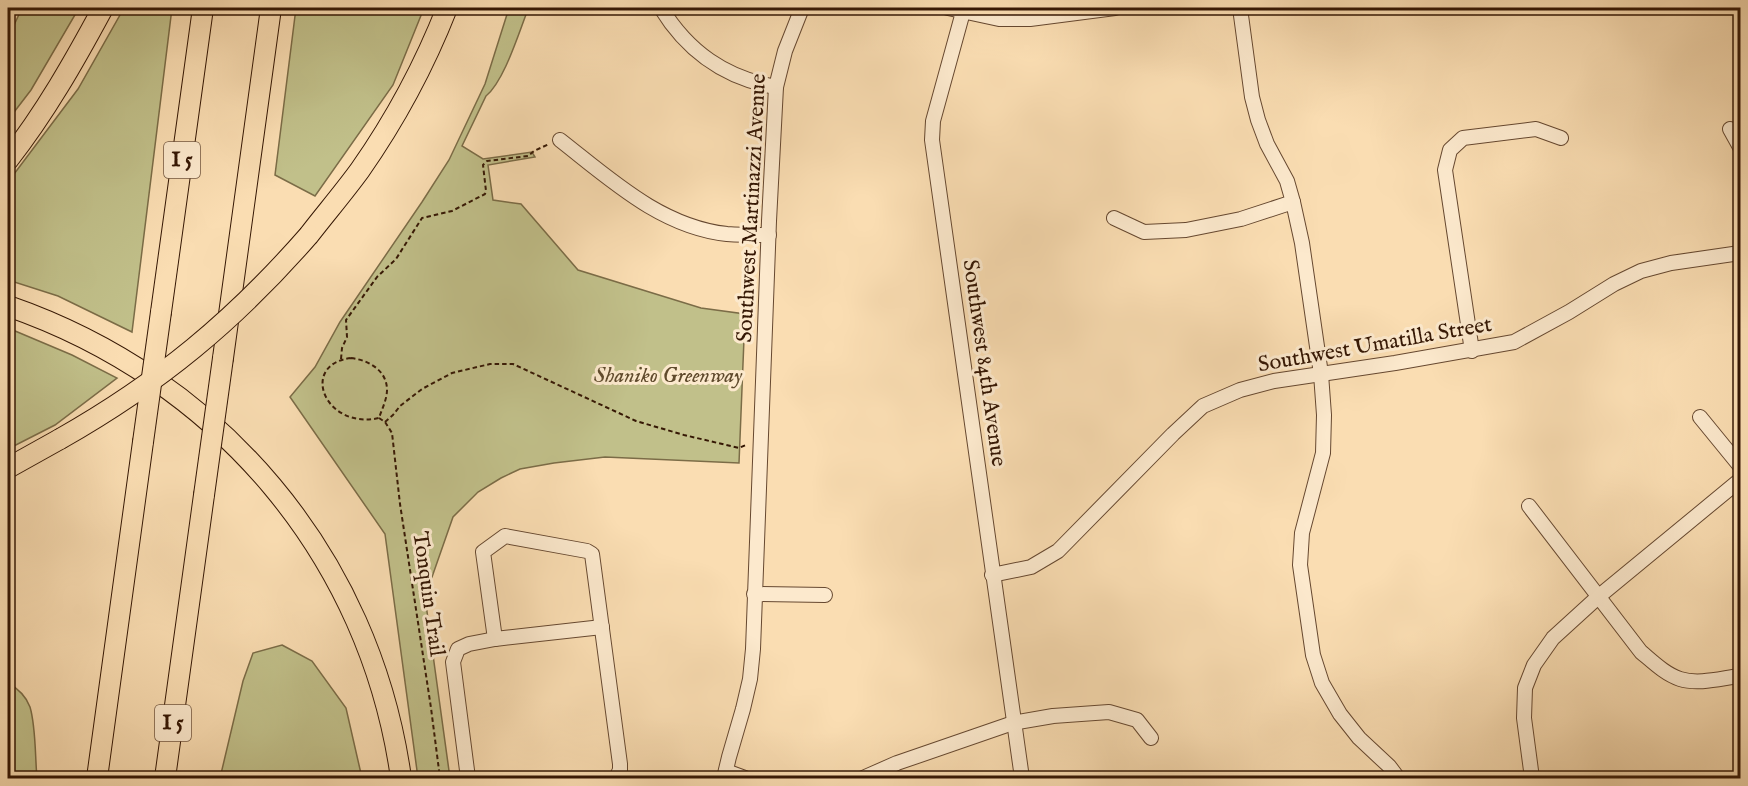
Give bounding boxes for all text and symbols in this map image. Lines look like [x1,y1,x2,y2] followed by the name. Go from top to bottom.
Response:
[731,73,773,343] street label: Southwest Martinazzi Avenue
[164,142,200,178] road number: I 5
[956,258,1012,468] street label: Southwest 84th Avenue
[1256,311,1495,379] street label: Southwest Umatilla Street
[594,362,743,390] park label: Shaniko Greenway
[405,530,451,658] street label: Tonquin Trail
[155,705,191,741] road number: I 5

